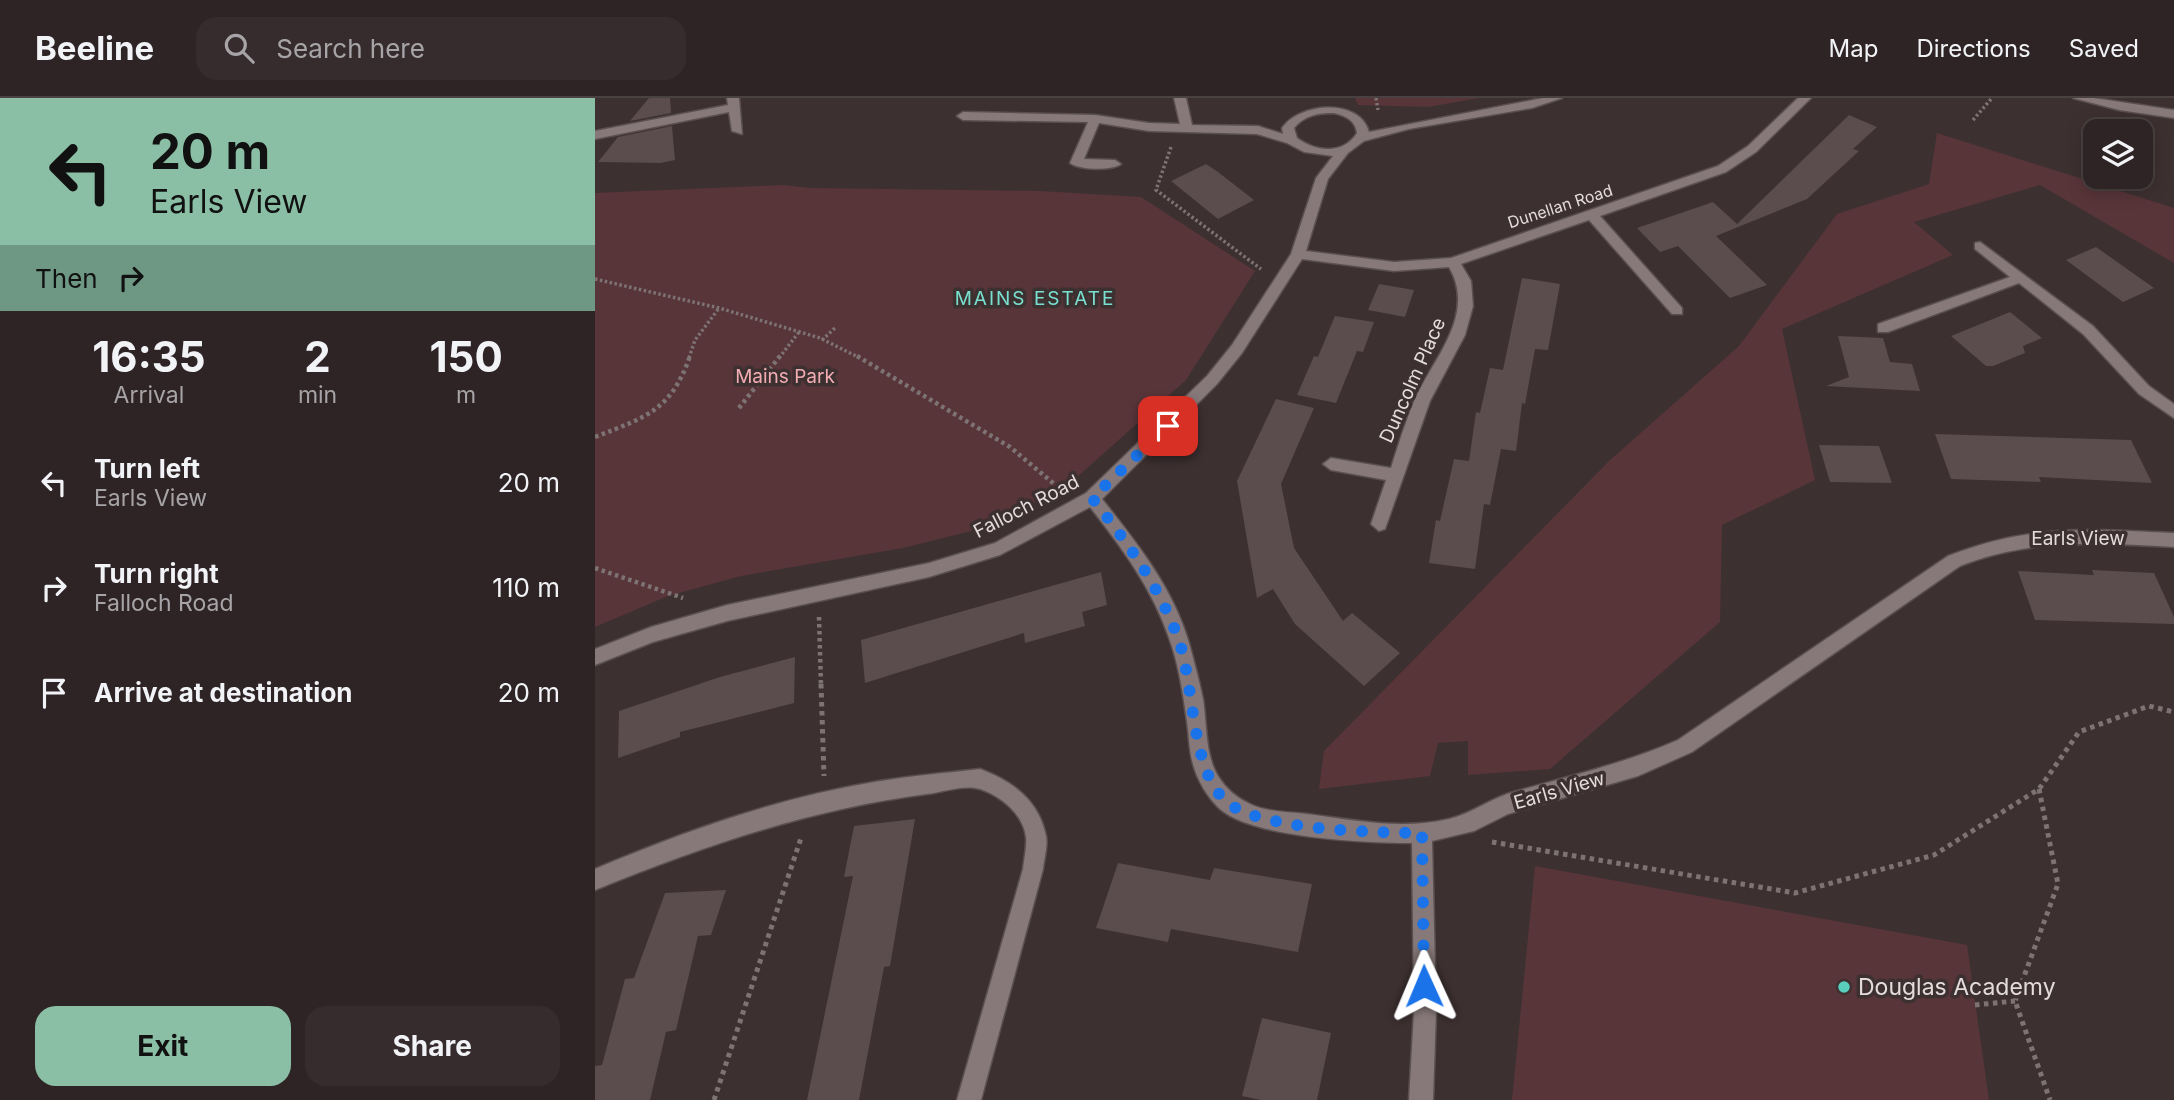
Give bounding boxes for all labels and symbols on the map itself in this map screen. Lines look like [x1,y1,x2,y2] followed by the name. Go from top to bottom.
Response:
[1505,180,1615,232] street label: Dunellan Road
[955,287,1115,310] district label: MAINS ESTATE
[1375,314,1450,446] street label: Duncolm Place
[735,365,835,388] park label: Mains Park
[1138,396,1198,456] pin
[970,470,1083,543] street label: Falloch Road
[2031,527,2125,550] street label: Earls View
[1511,767,1607,814] street label: Earls View
[1387,949,1461,1023] position arrow
[1858,973,2056,1001] place label: Douglas Academy
[1836,979,1852,995] marker: Douglas Academy

